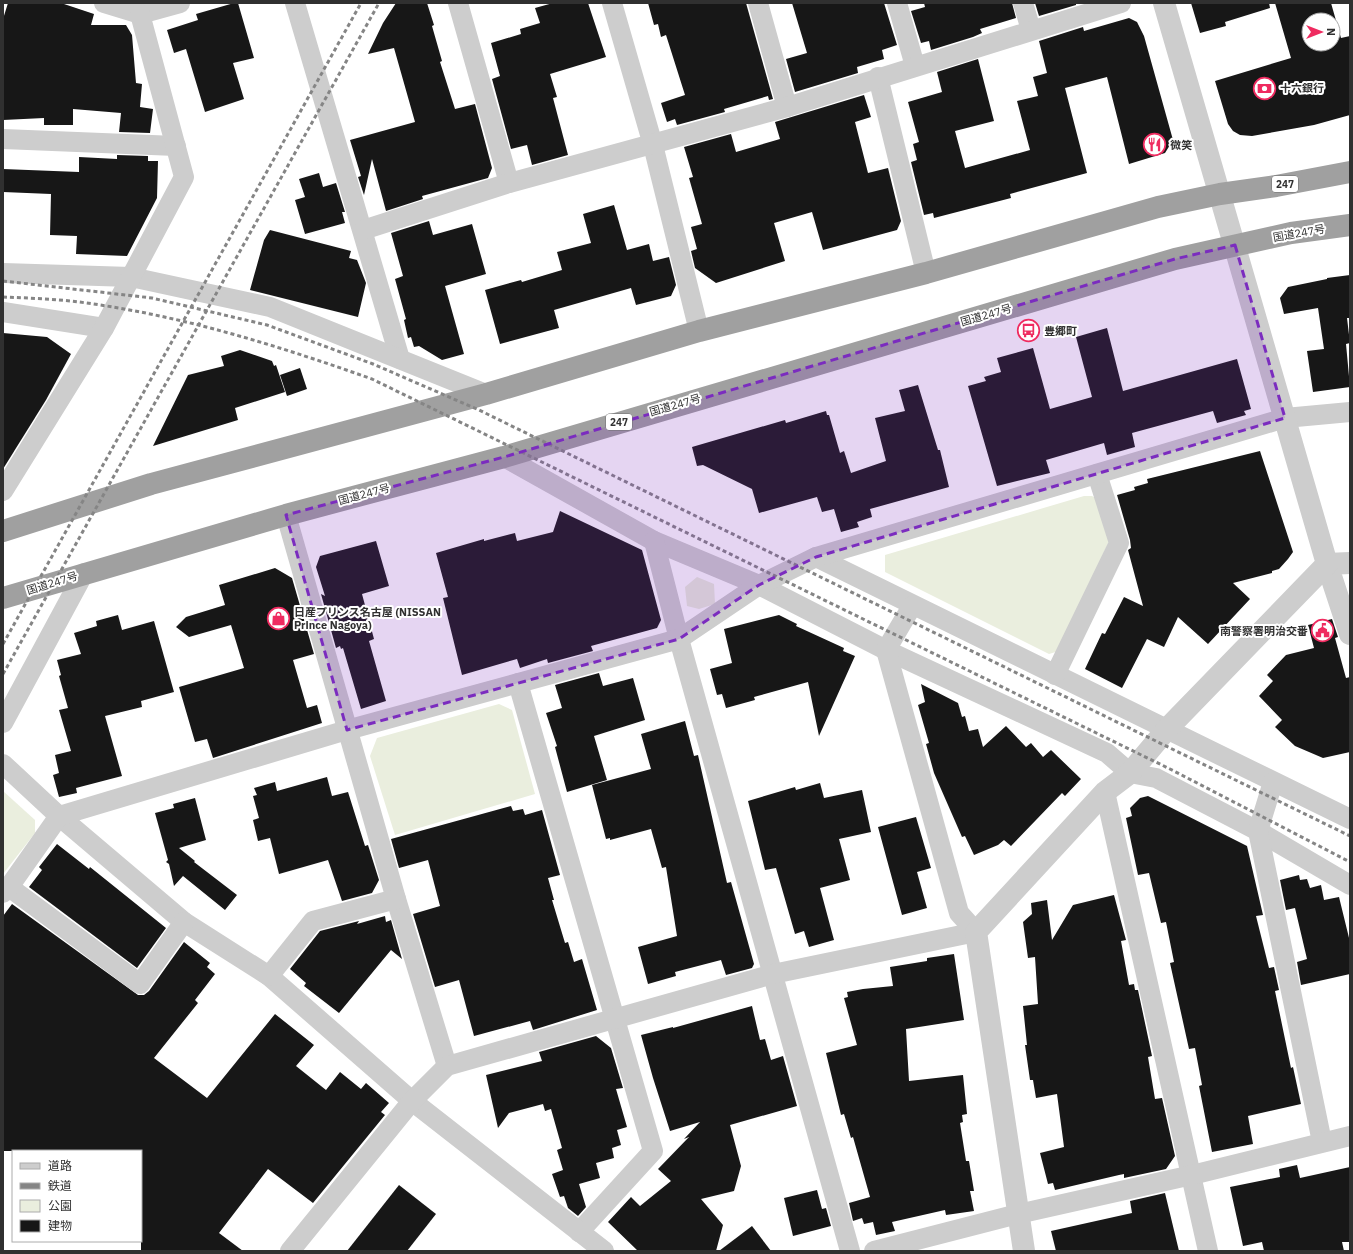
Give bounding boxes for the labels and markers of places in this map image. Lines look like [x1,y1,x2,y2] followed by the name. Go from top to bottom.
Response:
[1251,75,1277,101] bank icon: 十六銀行
[1280,81,1324,95] place label: 十六銀行
[1141,132,1167,158] restaurant icon: 微笑
[1170,138,1192,152] place label: 微笑
[1016,318,1042,344] bus stop icon: 豊郷町
[1044,324,1077,338] place label: 豊郷町
[265,605,291,631] shop icon: 日産プリンス名古屋 (NISSAN Prince Nagoya)
[294,605,441,632] place label: 日産プリンス名古屋 (NISSAN Prince Nagoya)
[1310,618,1336,644] public building icon: 南警察署明治交番
[1220,624,1308,638] place label: 南警察署明治交番

